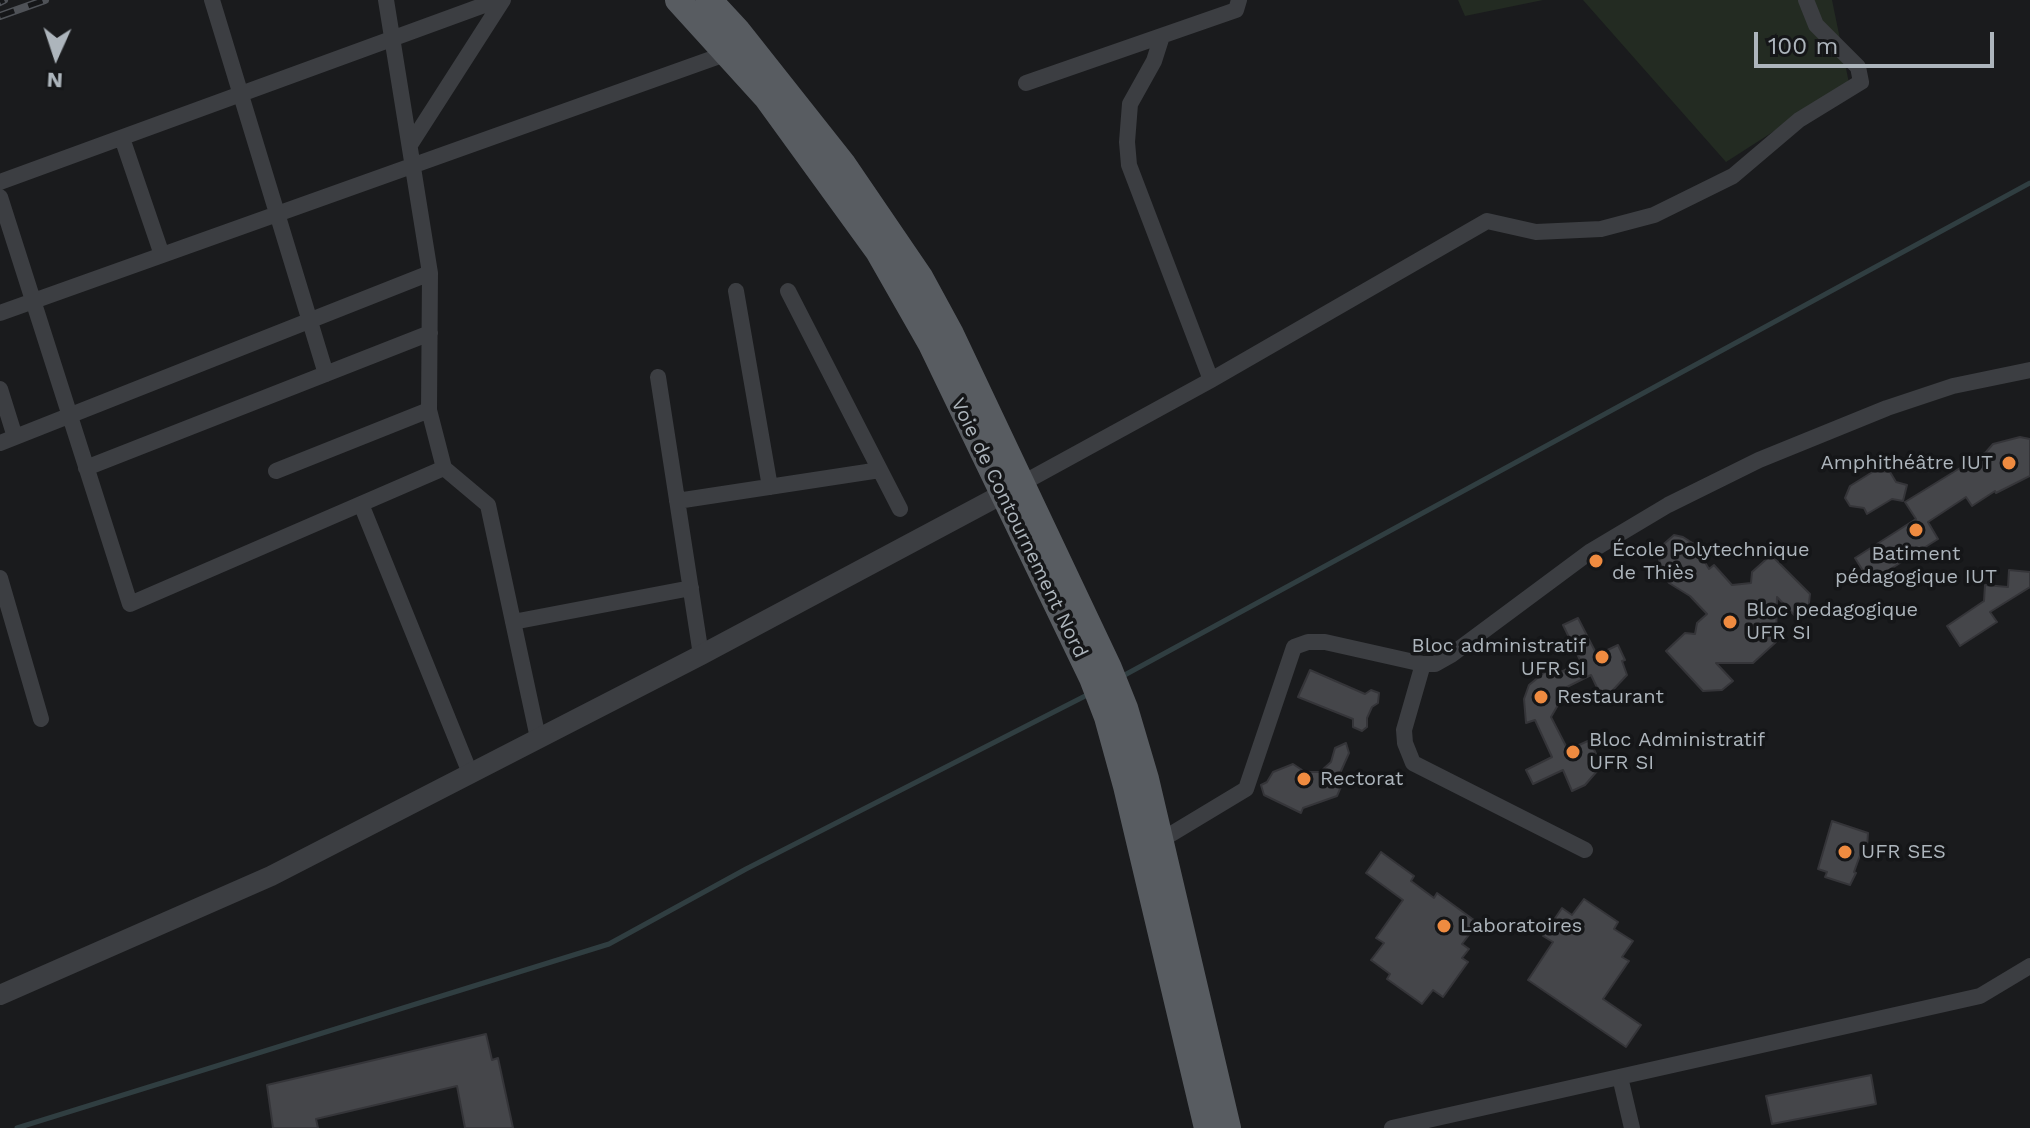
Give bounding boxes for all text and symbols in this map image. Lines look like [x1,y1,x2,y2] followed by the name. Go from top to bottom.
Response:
[16,16,96,96] north arrow
[1758,16,1998,66] scale bar
[1768,32,1838,60] text: 100 m
[46,68,64,93] text: N
[945,394,1093,662] street label: Voie de Contournement Nord
[1821,451,1993,475] place label: Amphithéâtre IUT
[2000,454,2018,472] marker: Amphithéâtre IUT
[1907,521,1925,539] marker: Batiment pédagogique IUT
[1612,538,1810,585] place label: École Polytechnique de Thiès
[1835,542,1997,589] place label: Batiment pédagogique IUT
[1587,552,1605,570] marker: École Polytechnique de Thiès
[1746,598,1918,645] place label: Bloc pedagogique UFR SI
[1721,613,1739,631] marker: Bloc pedagogique UFR SI
[1412,634,1586,681] place label: Bloc administratif UFR SI
[1593,648,1611,666] marker: Bloc administratif UFR SI
[1557,685,1664,709] place label: Restaurant
[1532,688,1550,706] marker: Restaurant
[1589,728,1765,775] place label: Bloc Administratif UFR SI
[1564,743,1582,761] marker: Bloc Administratif UFR SI
[1320,767,1403,791] place label: Rectorat
[1295,770,1313,788] marker: Rectorat
[1861,840,1946,864] place label: UFR SES
[1836,843,1854,861] marker: UFR SES
[1460,914,1582,938] place label: Laboratoires
[1435,917,1453,935] marker: Laboratoires

